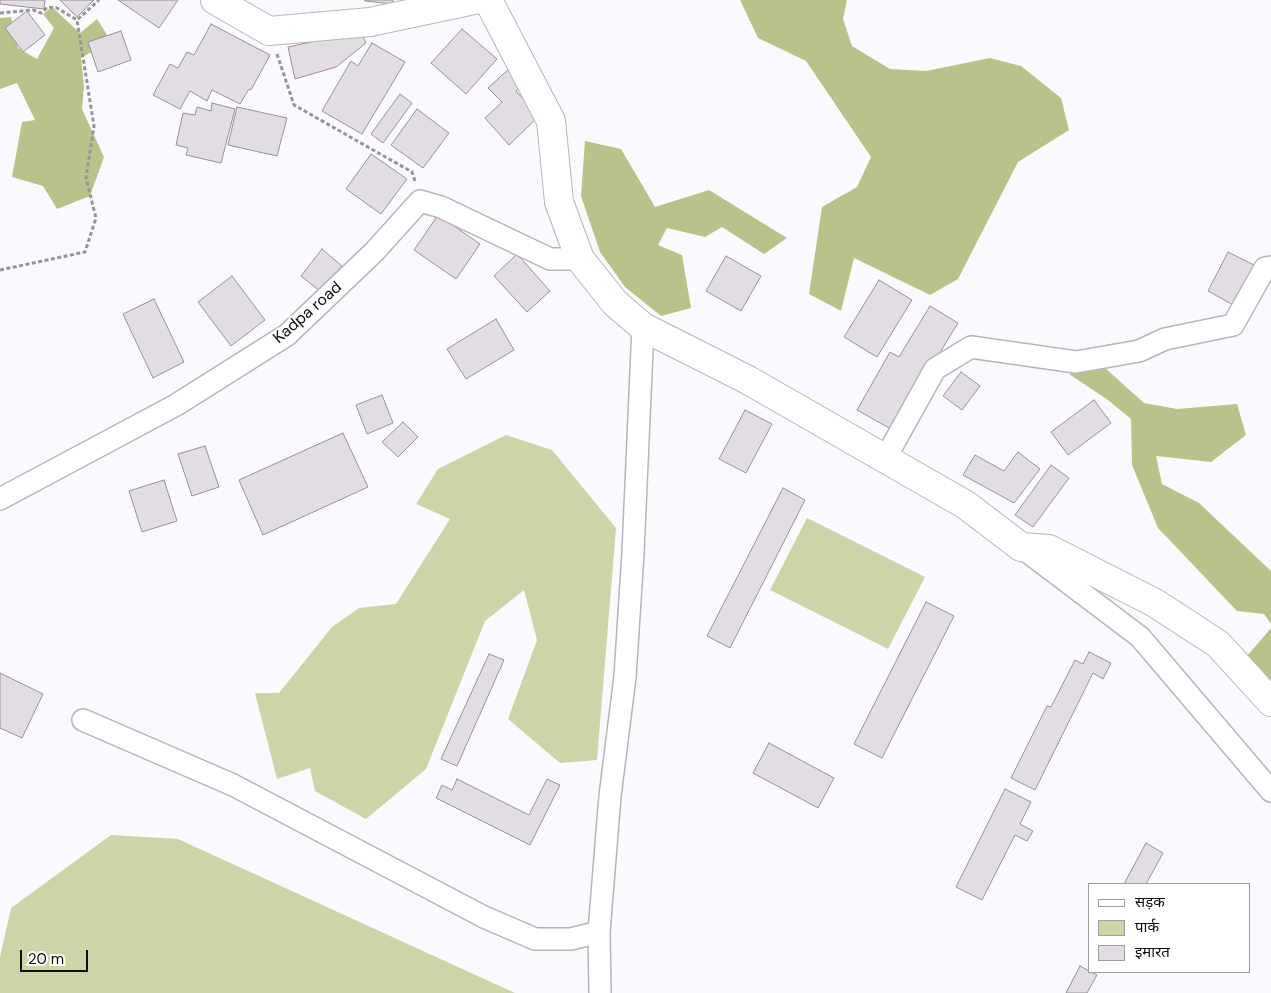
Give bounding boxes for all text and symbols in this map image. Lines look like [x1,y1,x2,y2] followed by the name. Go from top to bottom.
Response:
[270,278,346,348] street label: Kadpa road
[1088,883,1251,973] legend
[1135,892,1165,912] text: सड़क
[1135,917,1159,937] text: पार्क
[22,940,90,972] scale bar
[1135,942,1170,962] text: इमारत
[28,949,64,969] text: 20 m

